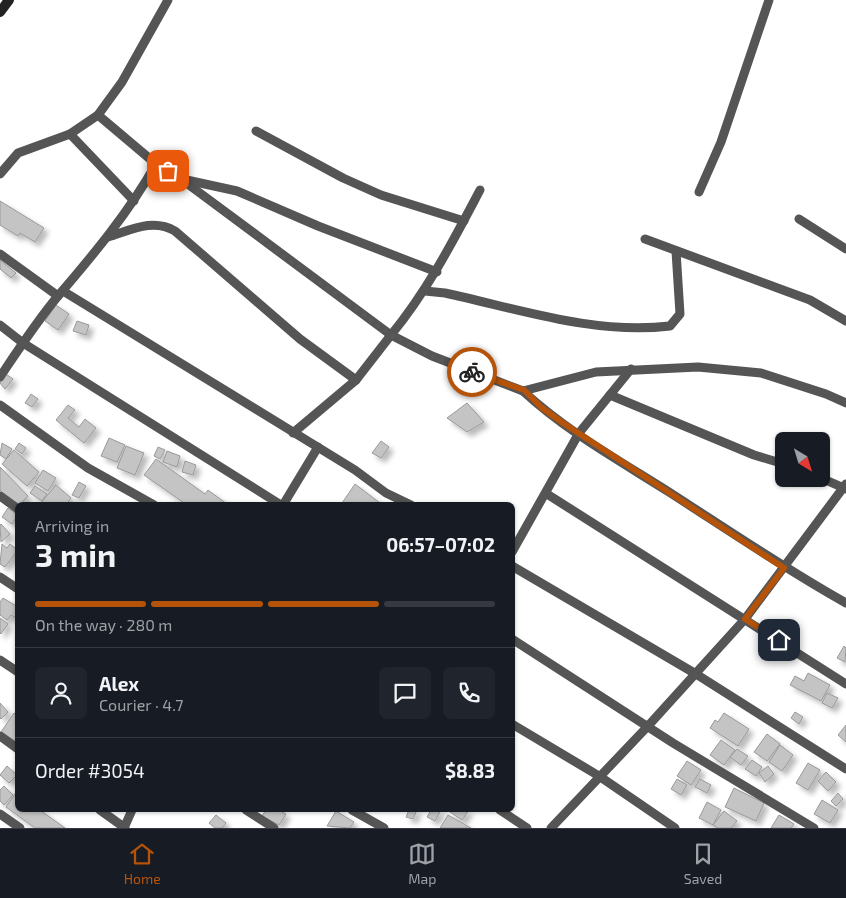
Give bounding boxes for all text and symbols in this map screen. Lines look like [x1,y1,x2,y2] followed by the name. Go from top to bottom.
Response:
[147,150,189,192] pin
[154,157,182,185] icon: bag
[447,347,497,397] courier
[458,358,486,386] icon: bike
[775,432,830,488] north arrow
[775,432,830,487] map controls
[35,516,109,535] text: Arriving in
[386,533,495,556] text: 06:57–07:02
[35,535,116,573] text: 3 min
[35,615,172,634] text: On the way · 280 m
[758,619,800,661] pin
[765,626,793,654] icon: home
[35,667,87,719] button: person
[379,667,431,719] button: chat
[443,667,495,719] button: phone
[99,672,139,695] text: Alex
[99,695,183,714] text: Courier · 4.7
[35,759,145,782] text: Order #3054
[445,759,495,782] text: $8.83
[124,840,161,887] tab: Home
[408,840,436,887] tab: Map
[684,840,722,887] tab: Saved

